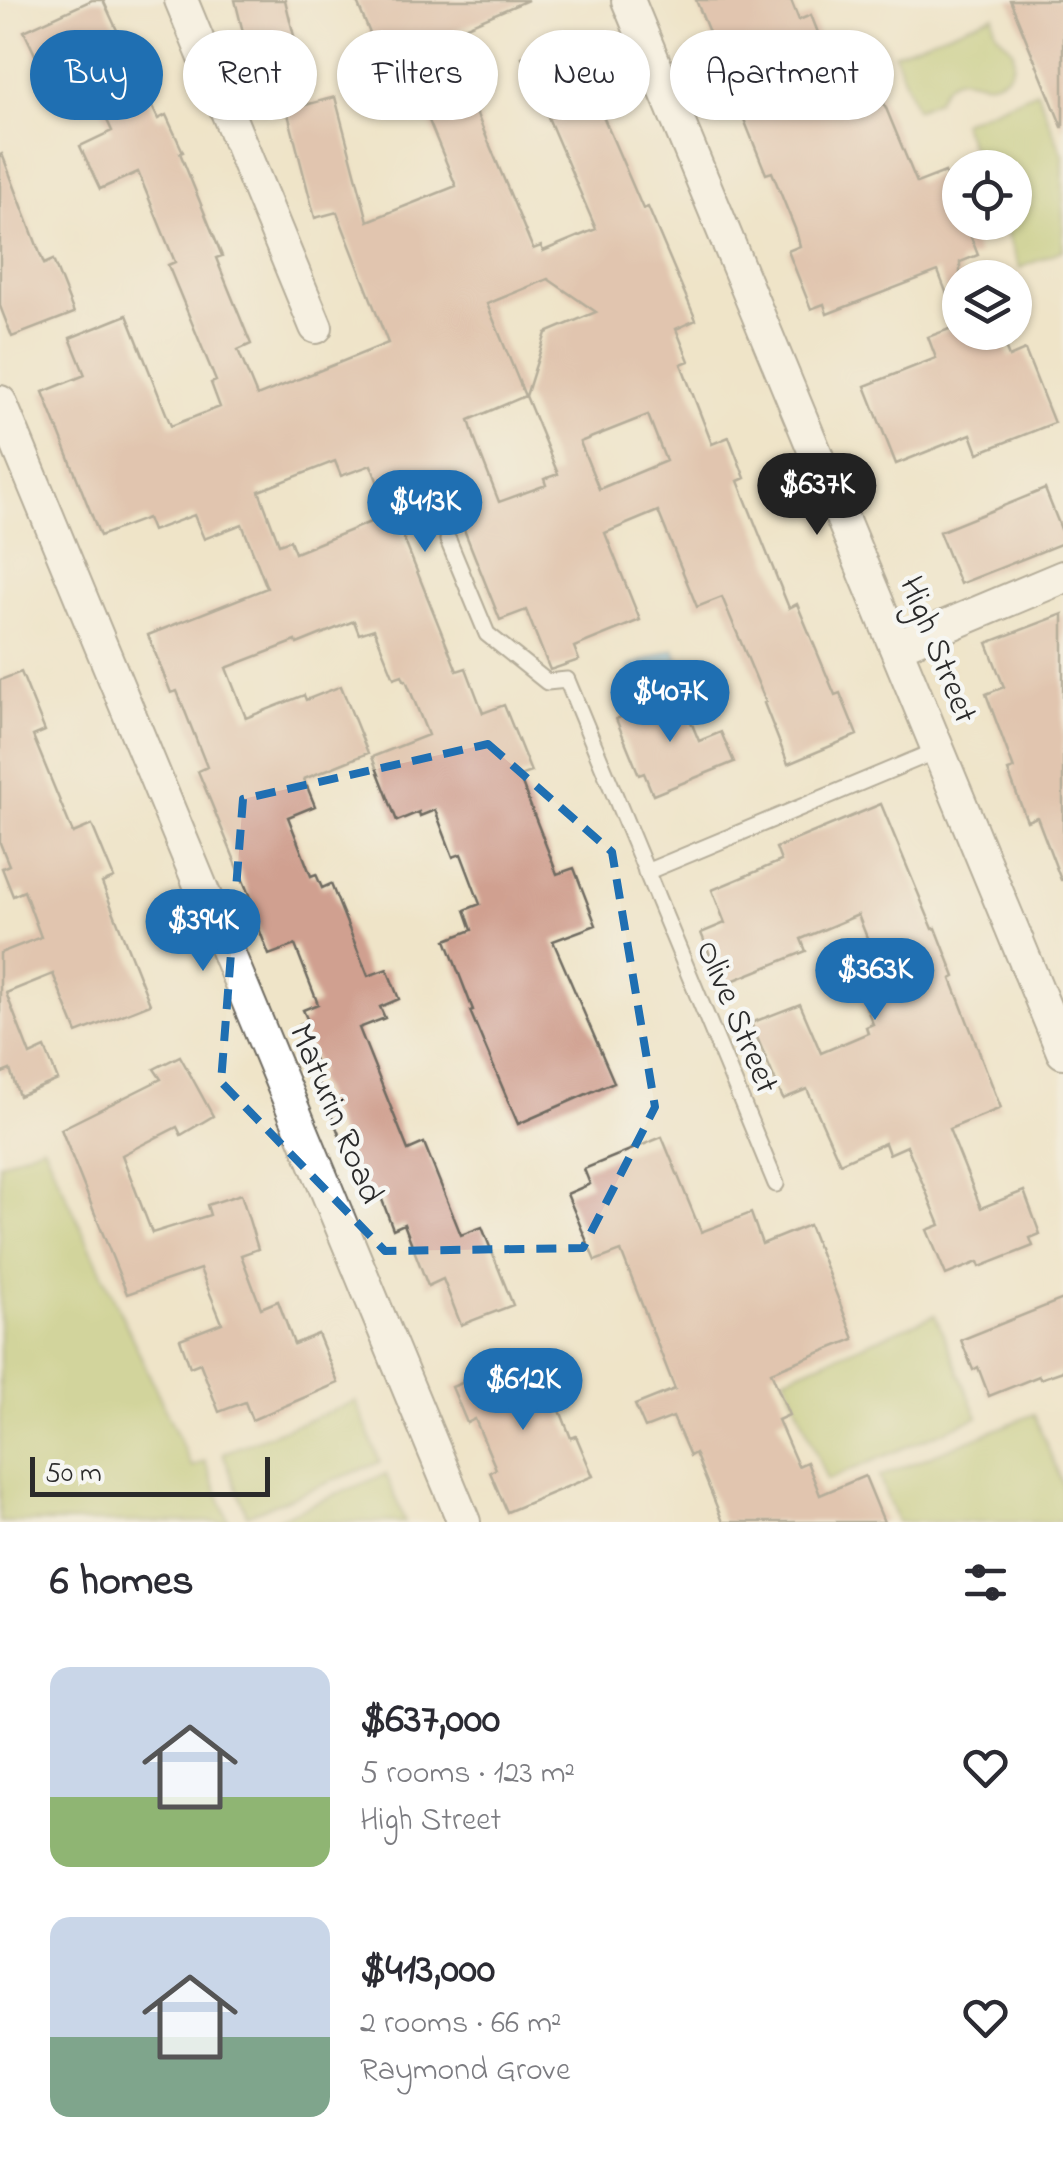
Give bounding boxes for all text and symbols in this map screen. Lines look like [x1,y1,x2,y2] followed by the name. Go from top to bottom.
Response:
[30,30,163,120] chip: Buy
[183,30,317,120] chip: Rent
[337,30,498,120] chip: Filters
[518,30,650,120] chip: New
[670,30,894,120] chip: Apartment
[942,150,1032,350] map controls
[942,150,1032,240] button: locate
[942,260,1032,350] button: layers
[747,453,887,538] pin: $637K
[779,462,855,509] text: $637K
[355,470,495,555] pin: $413K
[389,479,461,526] text: $413K
[884,569,989,732] street label: High Street
[600,660,740,745] pin: $407K
[632,669,708,716] text: $407K
[133,889,273,974] pin: $394K
[168,898,238,945] text: $394K
[681,933,791,1102] street label: Olive Street
[805,938,945,1023] pin: $363K
[837,947,913,994] text: $363K
[274,1016,396,1212] street label: Maturin Road
[453,1348,593,1433] pin: $612K
[485,1357,561,1404] text: $612K
[30,1452,270,1496] scale bar
[45,1454,102,1495] text: 50 m
[50,1552,194,1613] text: 6 homes
[958,1555,1013,1610] icon: filters
[360,1690,500,1751] text: $637,000
[130,1707,250,1827] icon: home
[958,1740,1013,1795] icon: heart
[360,1751,575,1798] text: 5 rooms · 123 m²
[360,1798,501,1845] text: High Street
[360,1940,495,2001] text: $413,000
[130,1957,250,2077] icon: home
[958,1990,1013,2045] icon: heart
[360,2001,562,2048] text: 2 rooms · 66 m²
[360,2048,570,2095] text: Raymond Grove

